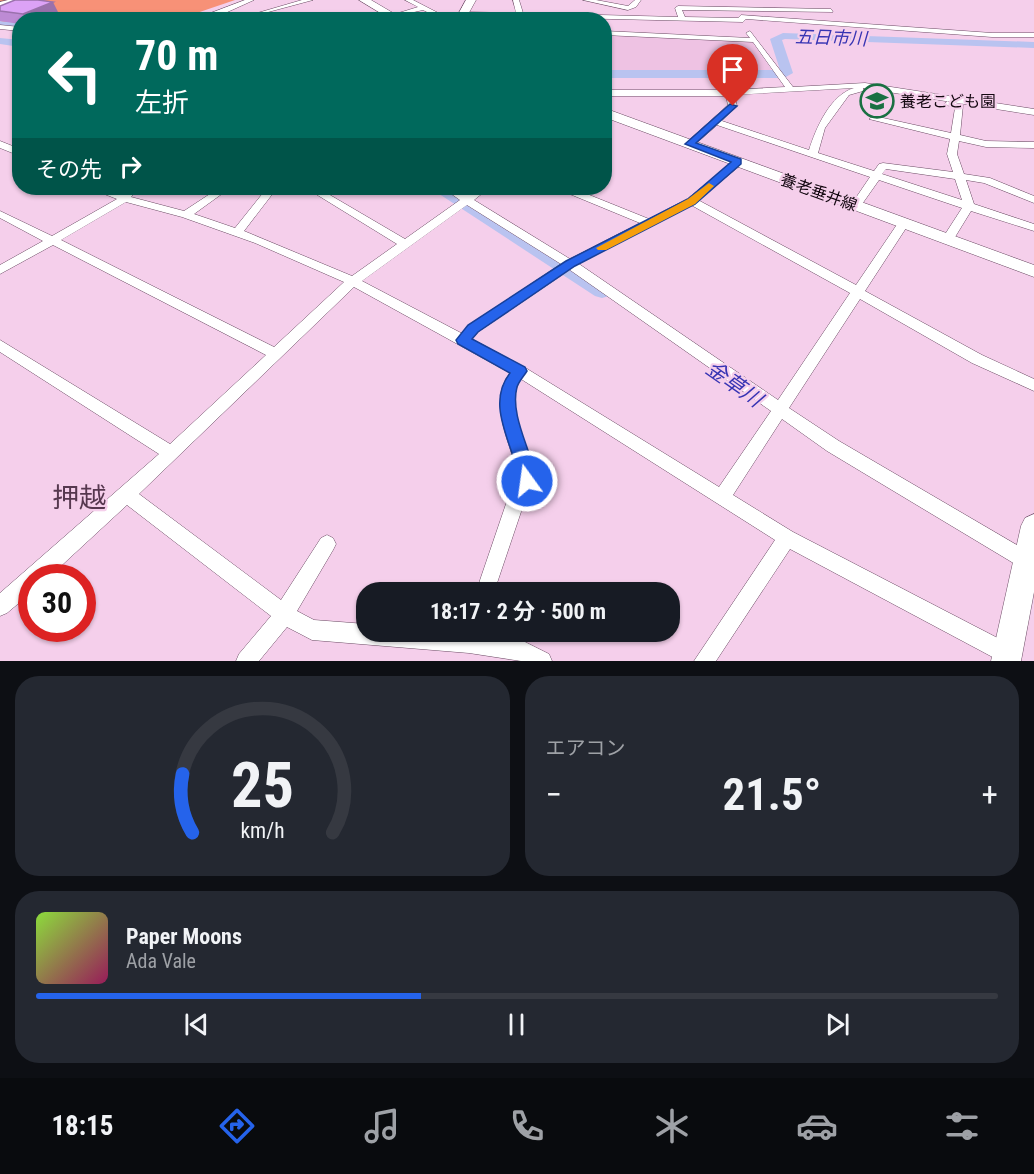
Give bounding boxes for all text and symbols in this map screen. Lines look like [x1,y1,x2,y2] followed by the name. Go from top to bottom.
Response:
[795,26,869,49] water label: 五日市川
[135,31,218,80] text: 70 m
[36,36,114,114] icon: left
[707,44,758,106] pin
[716,53,749,86] icon: arrive
[859,83,895,119] school or university icon: 養老こども園
[135,87,189,119] text: 左折
[900,92,996,111] place label: 養老こども園
[114,150,147,183] icon: right
[36,157,102,182] text: その先
[778,170,860,215] street label: 養老垂井線
[701,356,768,413] water label: 金草川
[495,449,559,513] position arrow
[52,482,106,514] district label: 押越
[18,564,96,642] speed limit sign: 30
[430,599,606,624] text: 18:17 · 2 分 · 500 m
[546,736,626,760] text: エアコン
[231,749,294,822] text: 25
[722,768,821,821] text: 21.5°
[546,775,562,814] text: −
[982,775,998,814] text: +
[240,818,284,843] text: km/h
[126,924,242,949] text: Paper Moons
[126,949,196,973] text: Ada Vale
[180,1008,213,1041] icon: previous
[500,1008,533,1041] icon: pause
[821,1008,854,1041] icon: next
[216,1105,258,1147] icon: directions
[361,1105,403,1147] icon: music
[506,1105,548,1147] icon: phone
[651,1105,693,1147] icon: climate
[796,1105,838,1147] icon: car
[941,1105,983,1147] icon: filters
[51,1110,113,1142] text: 18:15

